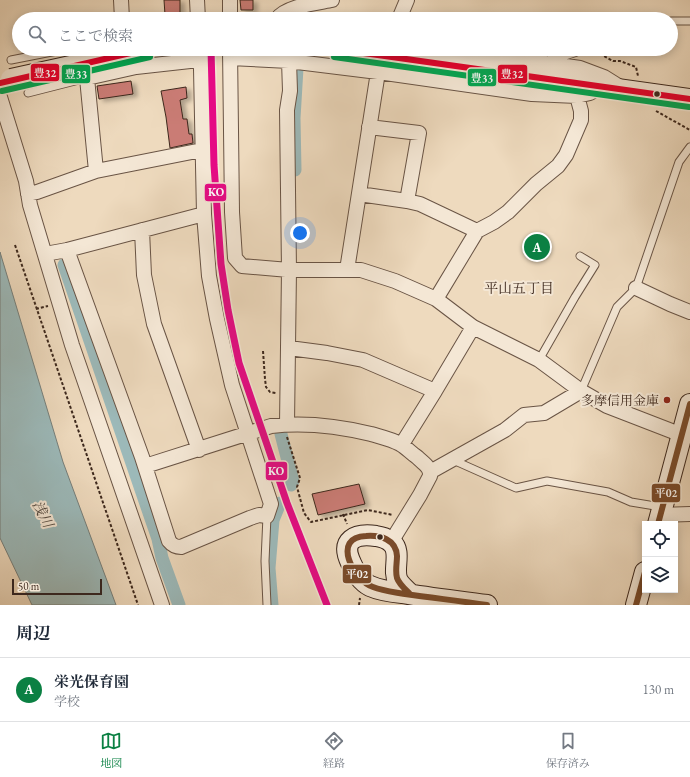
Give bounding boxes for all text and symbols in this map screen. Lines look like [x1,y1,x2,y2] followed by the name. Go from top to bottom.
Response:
[12,12,678,56] search box
[26,23,48,45] icon: search
[58,26,133,45] text: ここで検索
[30,63,60,82] line badge: 豊32
[61,64,91,84] line badge: 豊33
[497,64,528,84] line badge: 豊32
[34,66,56,80] text: 豊32
[65,67,87,81] text: 豊33
[501,67,523,81] text: 豊32
[467,68,497,87] line badge: 豊33
[471,71,493,85] text: 豊33
[652,89,662,99] unlabelled marker
[204,183,227,202] line badge: KO
[208,185,225,199] text: KO
[290,223,310,243] your location
[524,232,550,262] pin: A
[484,279,554,297] district label: 平山五丁目
[581,392,659,409] place label: 多摩信用金庫
[662,395,672,405] marker: 多摩信用金庫
[265,461,288,481] line badge: KO
[268,464,285,478] text: KO
[651,483,681,503] line badge: 平02
[655,486,677,500] text: 平02
[29,497,58,532] water label: 浅川
[642,521,678,593] map controls
[642,521,678,557] button: locate
[375,532,385,542] unlabelled marker
[642,557,678,593] button: layers
[342,564,372,584] line badge: 平02
[346,567,368,581] text: 平02
[12,577,102,596] scale bar
[18,579,39,593] text: 50 m
[16,622,50,644] text: 周辺
[54,672,129,691] text: 栄光保育園
[24,681,34,698] text: A
[643,681,674,698] text: 130 m
[54,693,80,710] text: 学校
[100,730,122,770] tab: 地図
[323,730,345,770] tab: 経路
[546,730,590,770] tab: 保存済み

